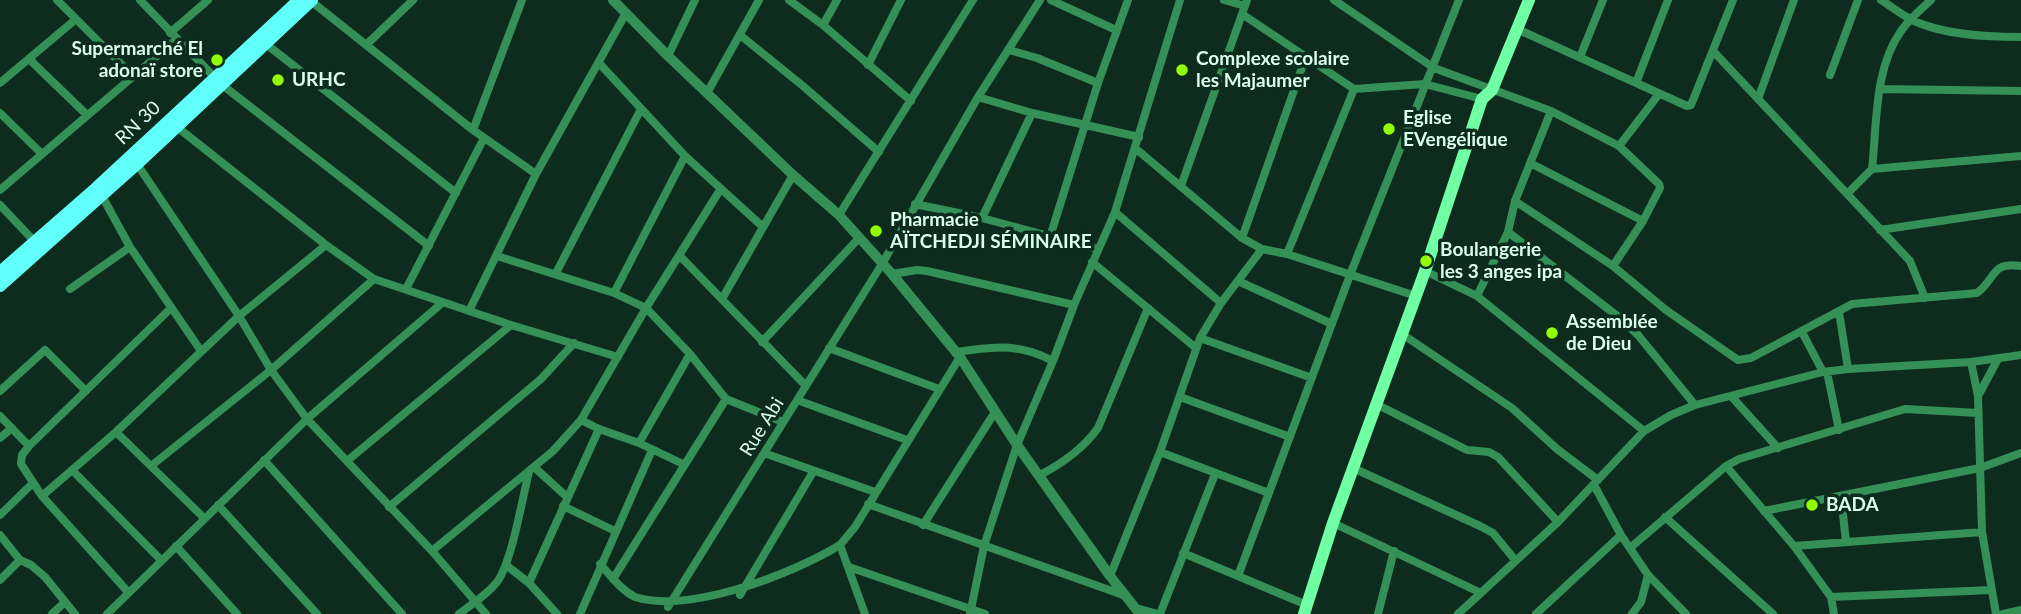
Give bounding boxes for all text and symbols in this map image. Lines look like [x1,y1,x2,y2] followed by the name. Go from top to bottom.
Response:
[71,38,203,82] place label: Supermarché El adonaï store
[1196,48,1349,92] place label: Complexe scolaire les Majaumer
[209,52,225,68] marker: Supermarché El adonaï store
[1174,62,1190,78] marker: Complexe scolaire les Majaumer
[292,69,346,91] place label: URHC
[270,72,286,88] marker: URHC
[111,96,165,150] street label: RN 30
[1403,107,1508,151] place label: Eglise EVengélique
[1381,121,1397,137] marker: Eglise EVengélique
[890,209,1092,253] place label: Pharmacie AÏTCHEDJI SÉMINAIRE
[868,223,884,239] marker: Pharmacie AÏTCHEDJI SÉMINAIRE
[1440,239,1562,283] place label: Boulangerie les 3 anges ipa
[1418,253,1434,269] marker: Boulangerie les 3 anges ipa
[1566,311,1658,355] place label: Assemblée de Dieu
[1544,325,1560,341] marker: Assemblée de Dieu
[735,393,789,461] street label: Rue Abi
[1826,494,1879,516] place label: BADA
[1804,497,1820,513] marker: BADA

